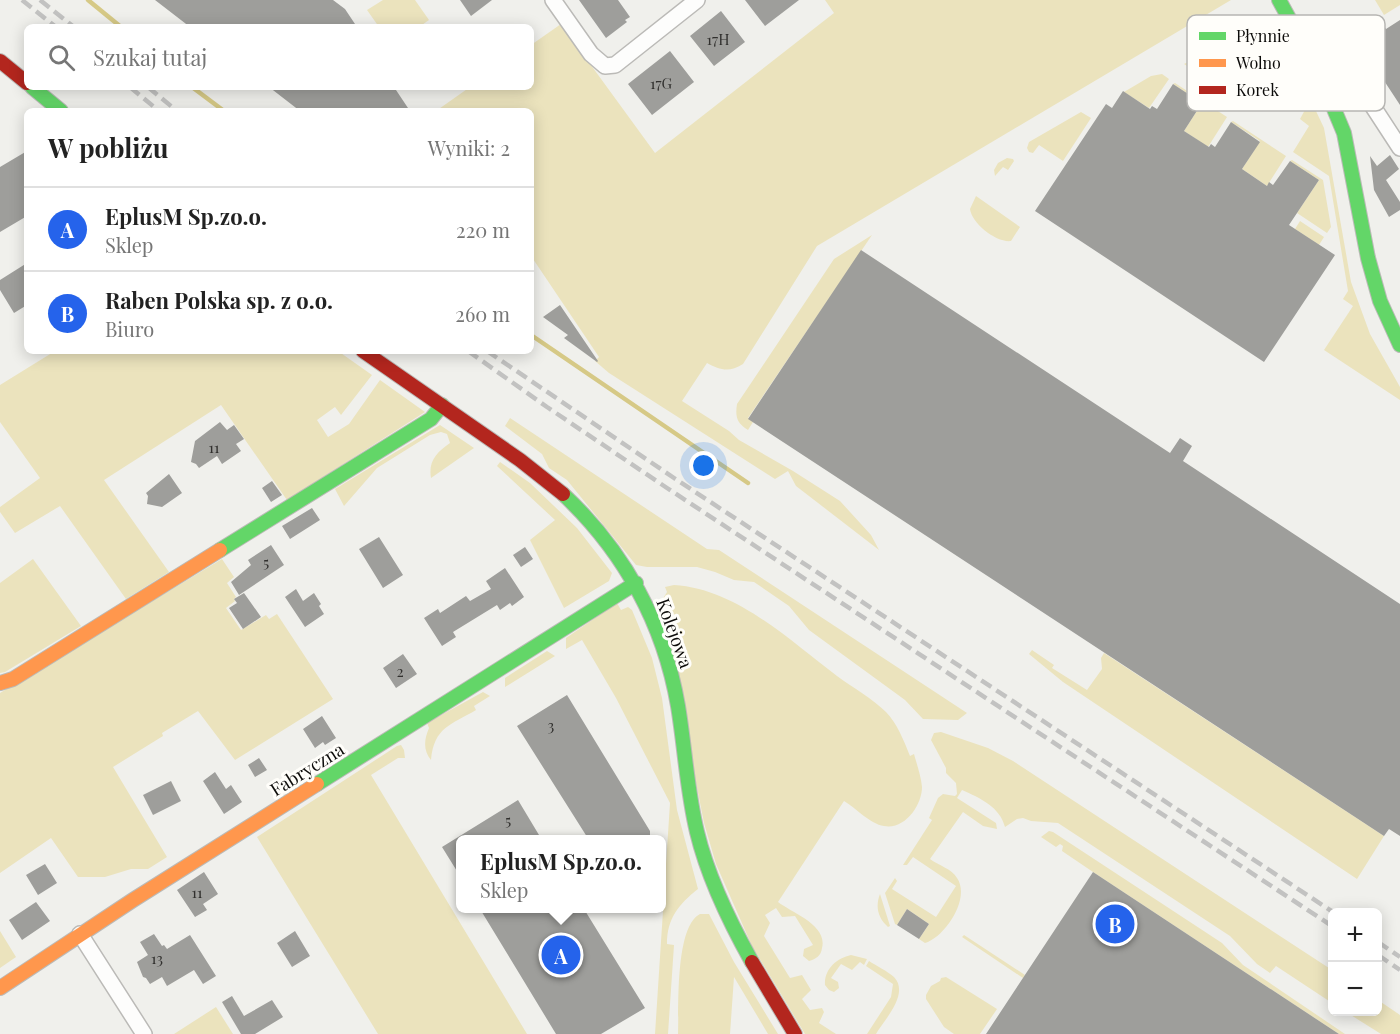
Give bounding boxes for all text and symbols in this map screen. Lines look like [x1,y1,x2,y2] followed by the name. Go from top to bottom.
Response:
[1187,15,1385,111] legend
[24,24,534,90] search box
[1236,25,1290,46] text: Płynnie
[707,29,730,49] house number: 17H
[45,41,78,74] icon: search
[93,42,207,72] text: Szukaj tutaj
[1235,52,1281,73] text: Wolno
[650,73,673,93] house number: 17G
[1236,79,1279,100] text: Korek
[48,130,169,165] text: W pobliżu
[428,134,510,161] text: Wyniki: 2
[105,201,267,231] text: EplusM Sp.zo.o.
[61,216,74,243] text: A
[456,216,510,243] text: 220 m
[105,231,153,258] text: Sklep
[105,285,333,315] text: Raben Polska sp. z o.o.
[61,300,74,327] text: B
[455,300,510,327] text: 260 m
[105,315,154,342] text: Biuro
[208,437,220,457] house number: 11
[689,451,718,480] your location
[263,552,269,572] house number: 5
[651,595,699,671] street label: Kolejowa
[396,661,404,681] house number: 2
[548,715,555,735] house number: 3
[265,737,349,801] street label: Fabryczna
[505,810,511,830] house number: 5
[456,835,666,913] popup
[480,846,642,876] text: EplusM Sp.zo.o.
[480,876,529,903] text: Sklep
[191,882,203,902] house number: 11
[1096,902,1134,946] pin: B
[1328,908,1382,1016] map controls
[1328,908,1382,962] button: +
[542,932,580,978] pin: A
[151,948,163,968] house number: 13
[1328,962,1382,1016] button: −

